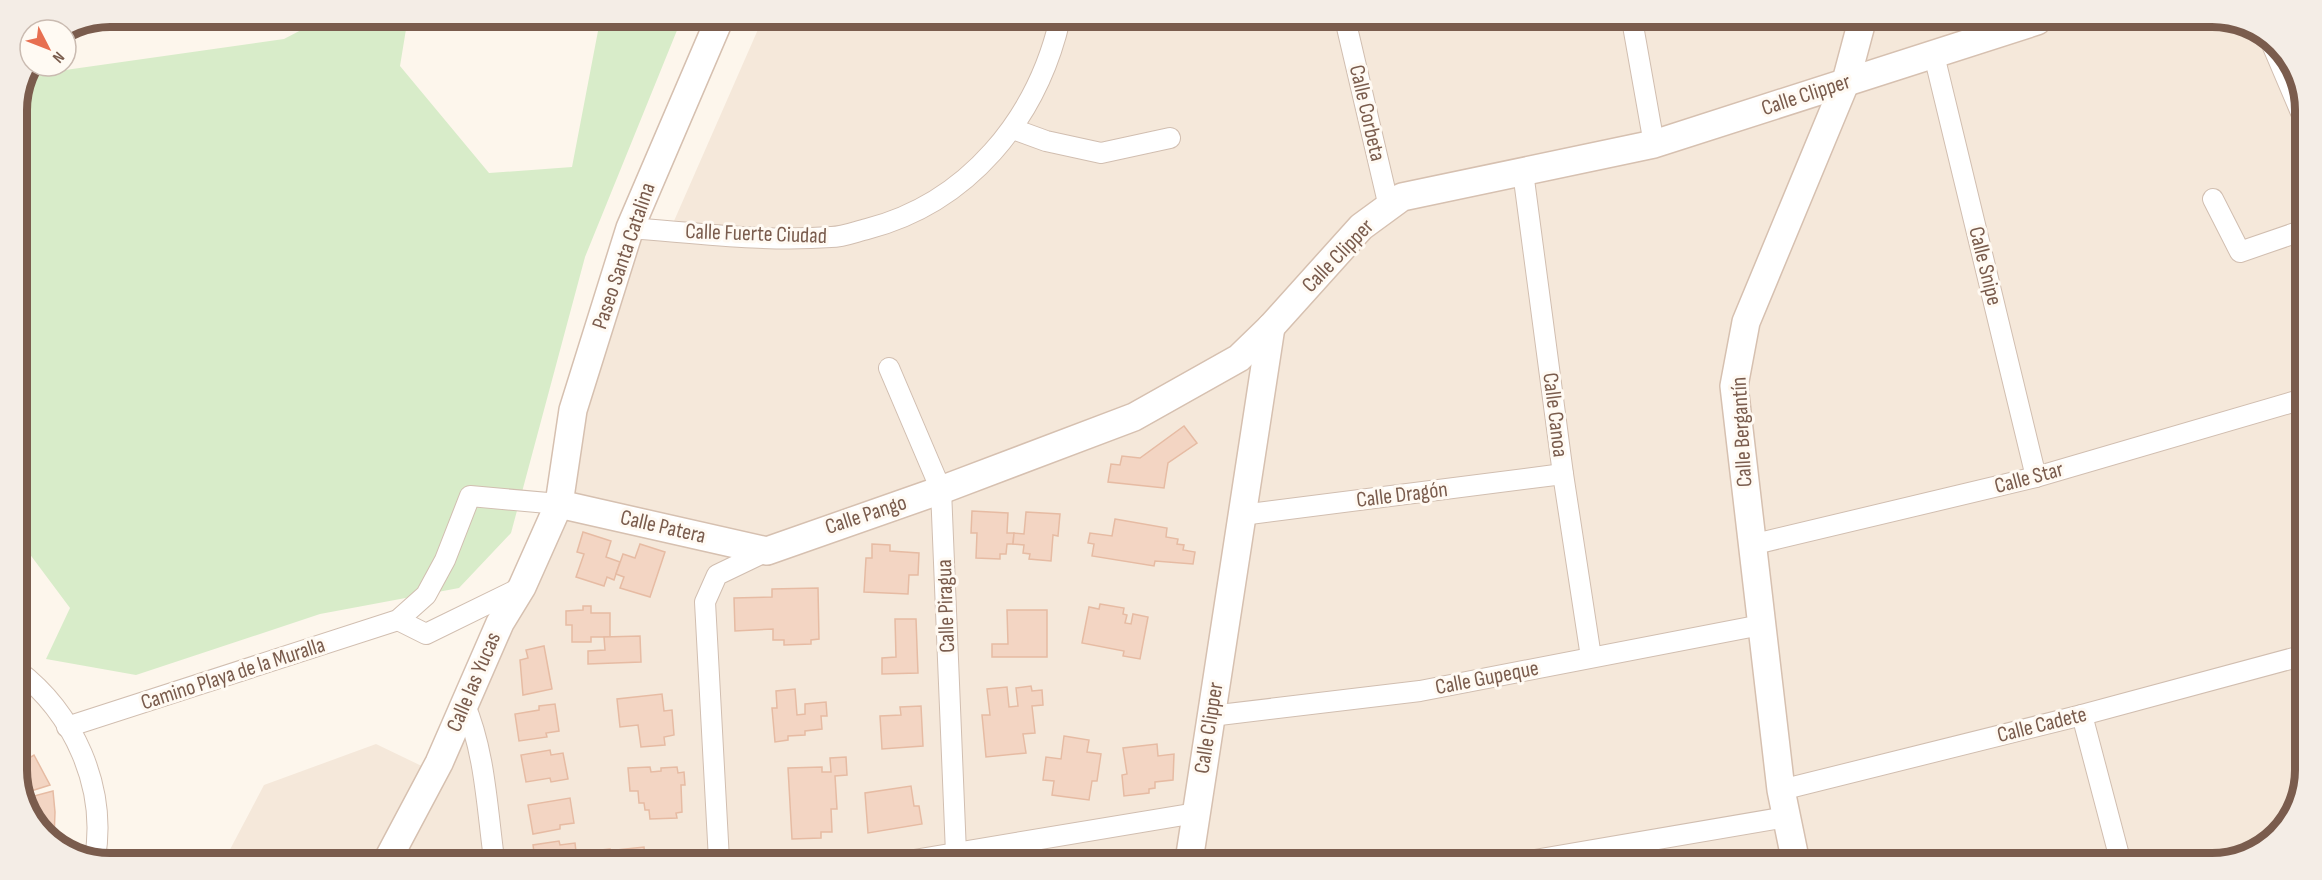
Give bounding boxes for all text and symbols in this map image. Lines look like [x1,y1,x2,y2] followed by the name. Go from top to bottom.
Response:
[18,18,78,78] north arrow
[48,48,68,67] text: N
[1343,62,1391,164] street label: Calle Corbeta
[1758,68,1854,122] street label: Calle Clipper
[586,179,662,333] street label: Paseo Santa Catalina
[1296,214,1380,298] street label: Calle Clipper
[685,218,827,250] street label: Calle Fuerte Ciudad
[1962,224,2008,308] street label: Calle Snipe
[1536,371,1574,459] street label: Calle Canoa
[1726,376,1758,488] street label: Calle Bergantín
[1992,456,2066,500] street label: Calle Star
[1355,476,1449,514] street label: Calle Dragón
[822,489,910,541] street label: Calle Pango
[618,504,708,550] street label: Calle Patera
[931,559,961,653] street label: Calle Piragua
[441,628,507,736] street label: Calle las Yucas
[138,632,328,716] street label: Camino Playa de la Muralla
[1433,655,1541,701] street label: Calle Gupeque
[1188,680,1230,776] street label: Calle Clipper
[1994,701,2090,749] street label: Calle Cadete

